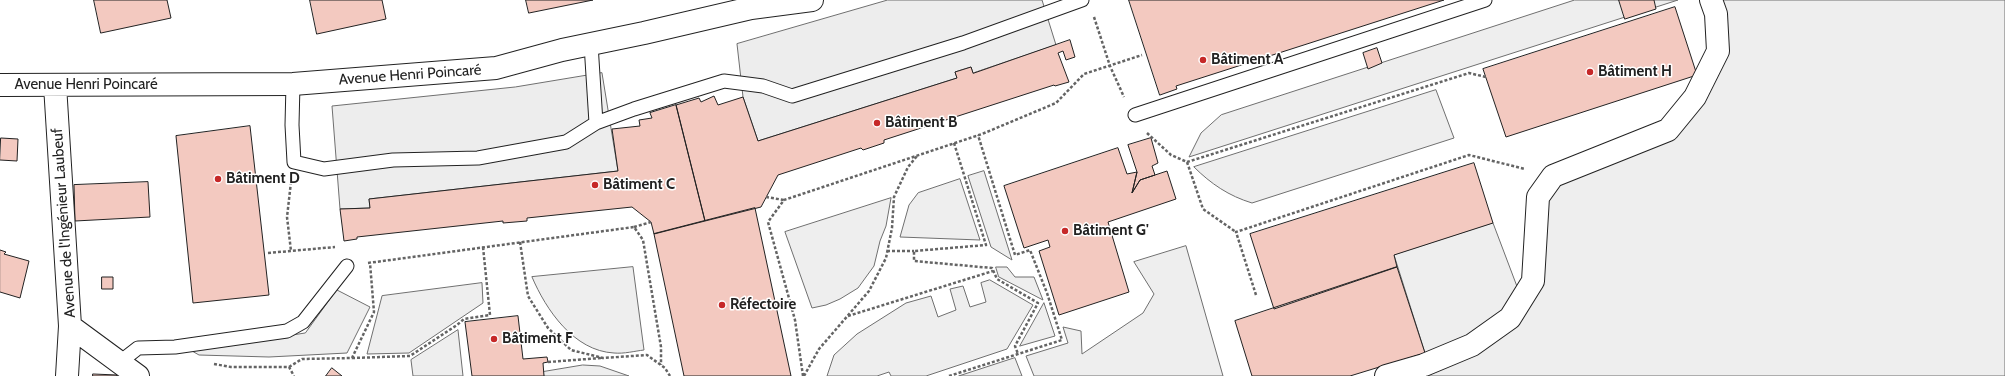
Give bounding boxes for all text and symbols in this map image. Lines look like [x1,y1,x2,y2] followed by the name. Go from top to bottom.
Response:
[1211,51,1283,69] place label: Bâtiment A
[1198,55,1208,65] marker: Bâtiment A
[338,61,482,89] street label: Avenue Henri Poincaré
[1598,63,1672,81] place label: Bâtiment H
[1585,67,1595,77] marker: Bâtiment H
[14,76,158,94] street label: Avenue Henri Poincaré
[885,114,957,132] place label: Bâtiment B
[872,118,882,128] marker: Bâtiment B
[48,128,80,318] street label: Avenue de l'Ingénieur Laubeuf
[226,170,300,188] place label: Bâtiment D
[213,174,223,184] marker: Bâtiment D
[603,176,675,194] place label: Bâtiment C
[590,180,600,190] marker: Bâtiment C
[1073,222,1149,240] place label: Bâtiment G'
[1060,226,1070,236] marker: Bâtiment G'
[730,296,796,314] place label: Réfectoire
[717,300,727,310] marker: Réfectoire
[502,330,573,348] place label: Bâtiment F
[489,334,499,344] marker: Bâtiment F

